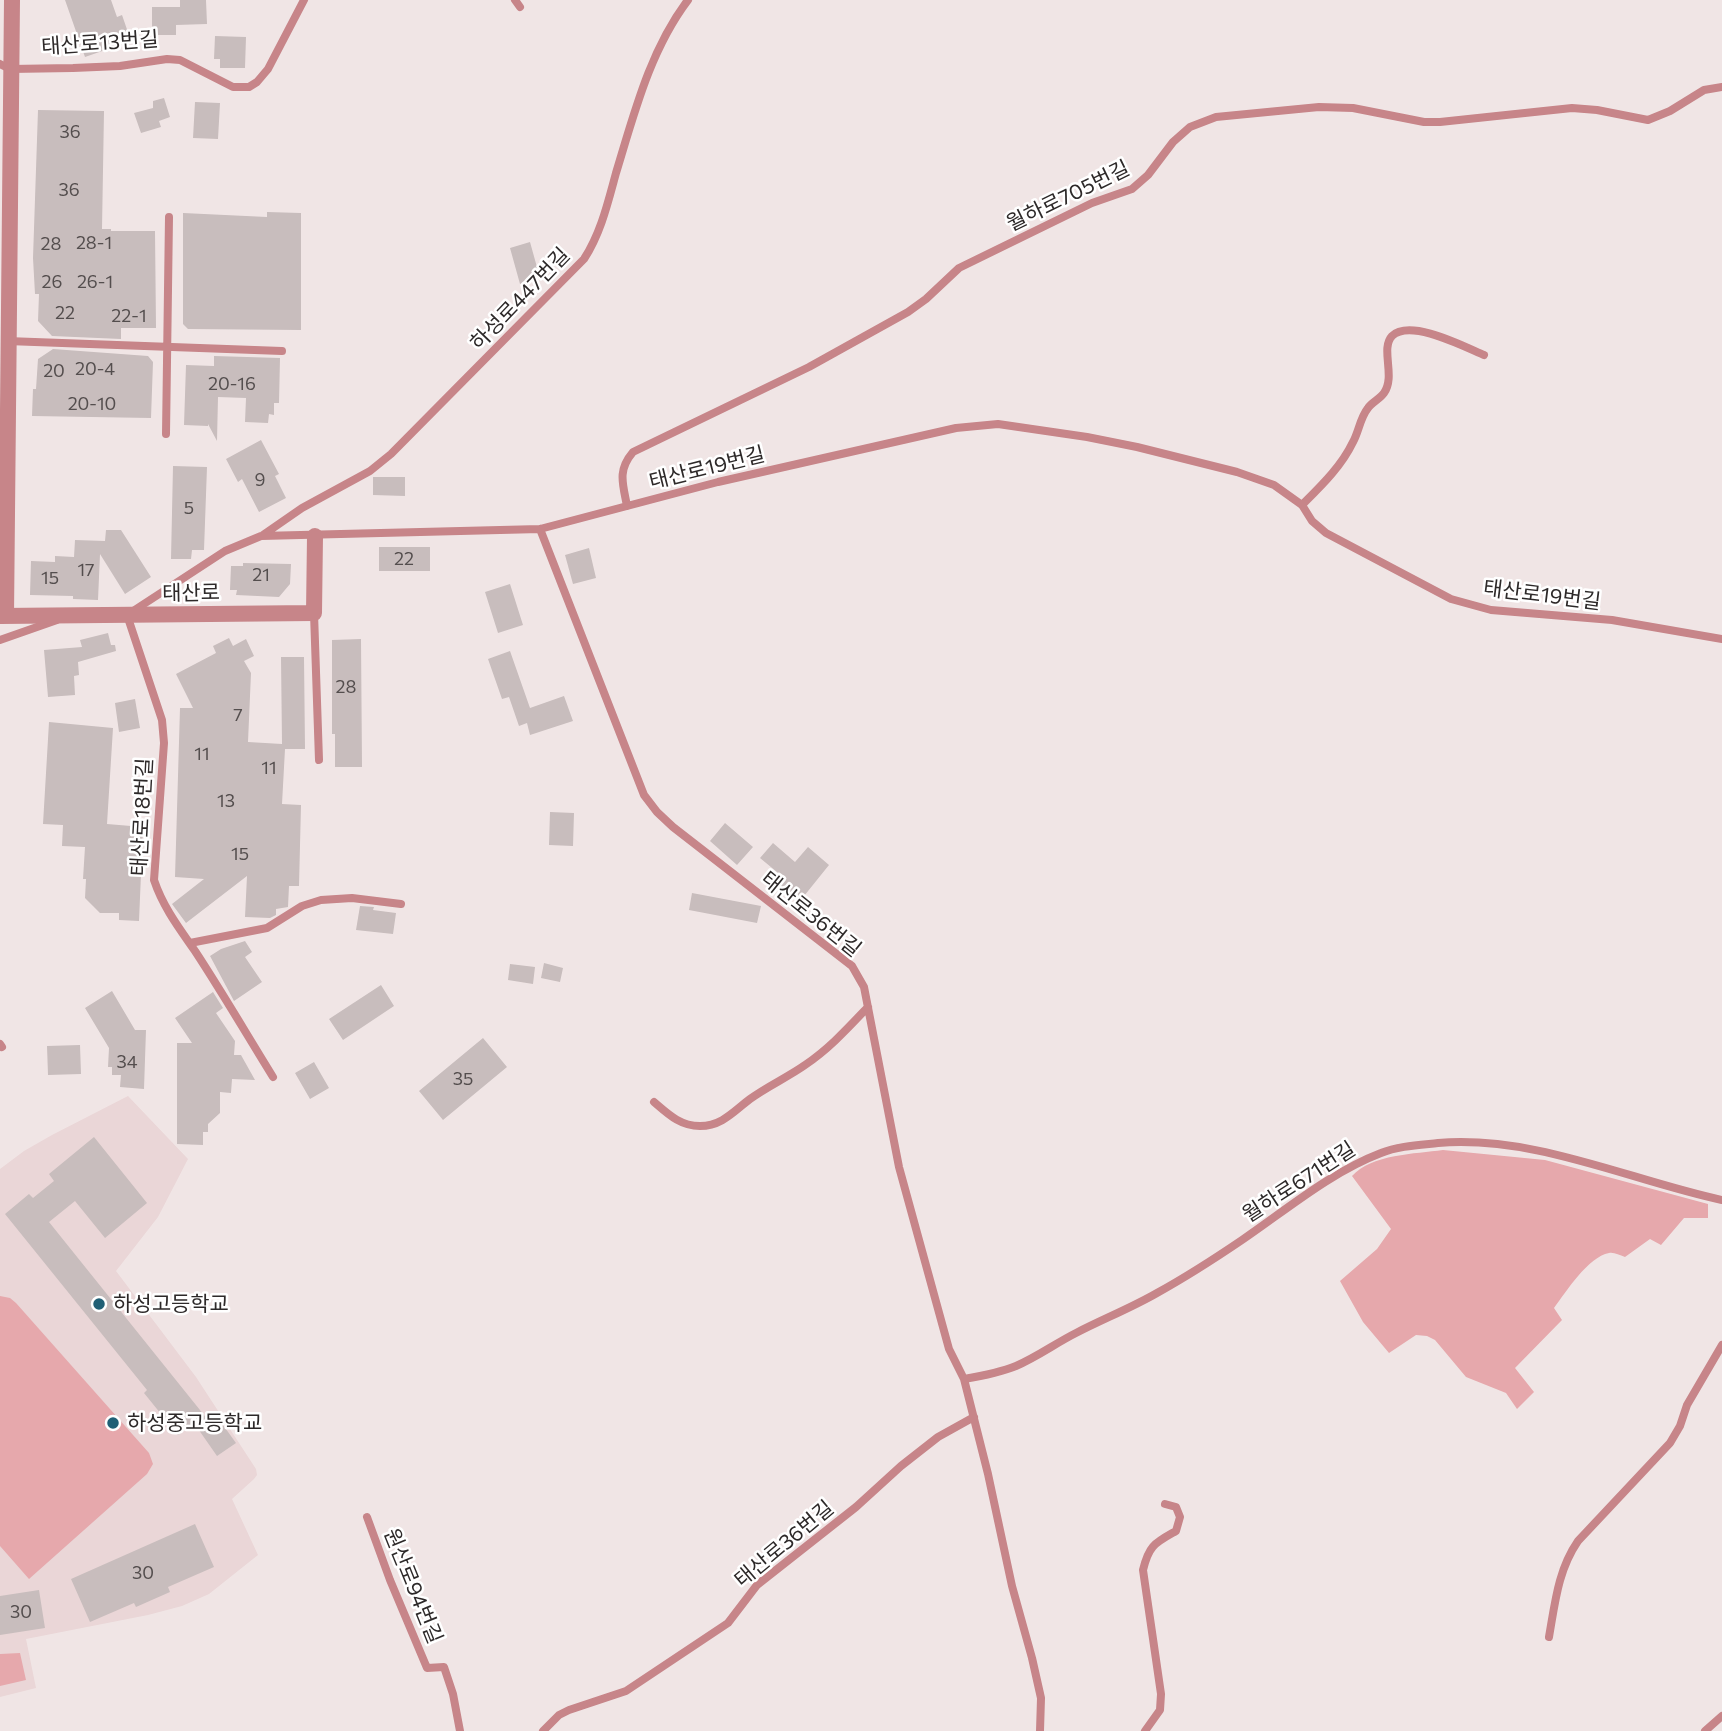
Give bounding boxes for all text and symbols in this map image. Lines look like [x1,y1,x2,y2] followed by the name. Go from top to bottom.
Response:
[40,26,160,60] street label: 태산로13번길
[59,121,81,143] house number: 36
[1003,155,1133,237] street label: 월하로705번길
[58,179,80,201] house number: 36
[76,232,112,254] house number: 28-1
[41,233,61,255] house number: 28
[465,243,575,355] street label: 하성로447번길
[42,271,62,293] house number: 26
[77,271,113,293] house number: 26-1
[55,302,75,324] house number: 22
[111,305,147,327] house number: 22-1
[75,358,115,380] house number: 20-4
[43,360,65,382] house number: 20
[208,373,256,395] house number: 20-16
[68,393,116,415] house number: 20-10
[647,441,767,495] street label: 태산로19번길
[255,469,265,491] house number: 9
[184,497,194,519] house number: 5
[394,548,414,570] house number: 22
[77,559,95,581] house number: 17
[252,564,270,586] house number: 21
[41,567,59,589] house number: 15
[1482,575,1602,615] street label: 태산로19번길
[162,580,220,606] street label: 태산로
[336,676,356,698] house number: 28
[233,704,243,726] house number: 7
[194,743,210,765] house number: 11
[126,757,158,877] street label: 태산로18번길
[261,757,277,779] house number: 11
[217,790,235,812] house number: 13
[231,843,249,865] house number: 15
[756,866,866,962] street label: 태산로36번길
[116,1051,138,1073] house number: 34
[453,1068,473,1090] house number: 35
[1238,1136,1360,1228] street label: 월하로671번길
[113,1291,229,1317] place label: 하성고등학교
[91,1296,107,1312] marker: 하성고등학교
[127,1410,262,1436] place label: 하성중고등학교
[105,1415,121,1431] marker: 하성중고등학교
[729,1495,839,1593] street label: 태산로36번길
[378,1525,448,1647] street label: 원산로94번길
[132,1562,154,1584] house number: 30
[10,1601,32,1623] house number: 30

